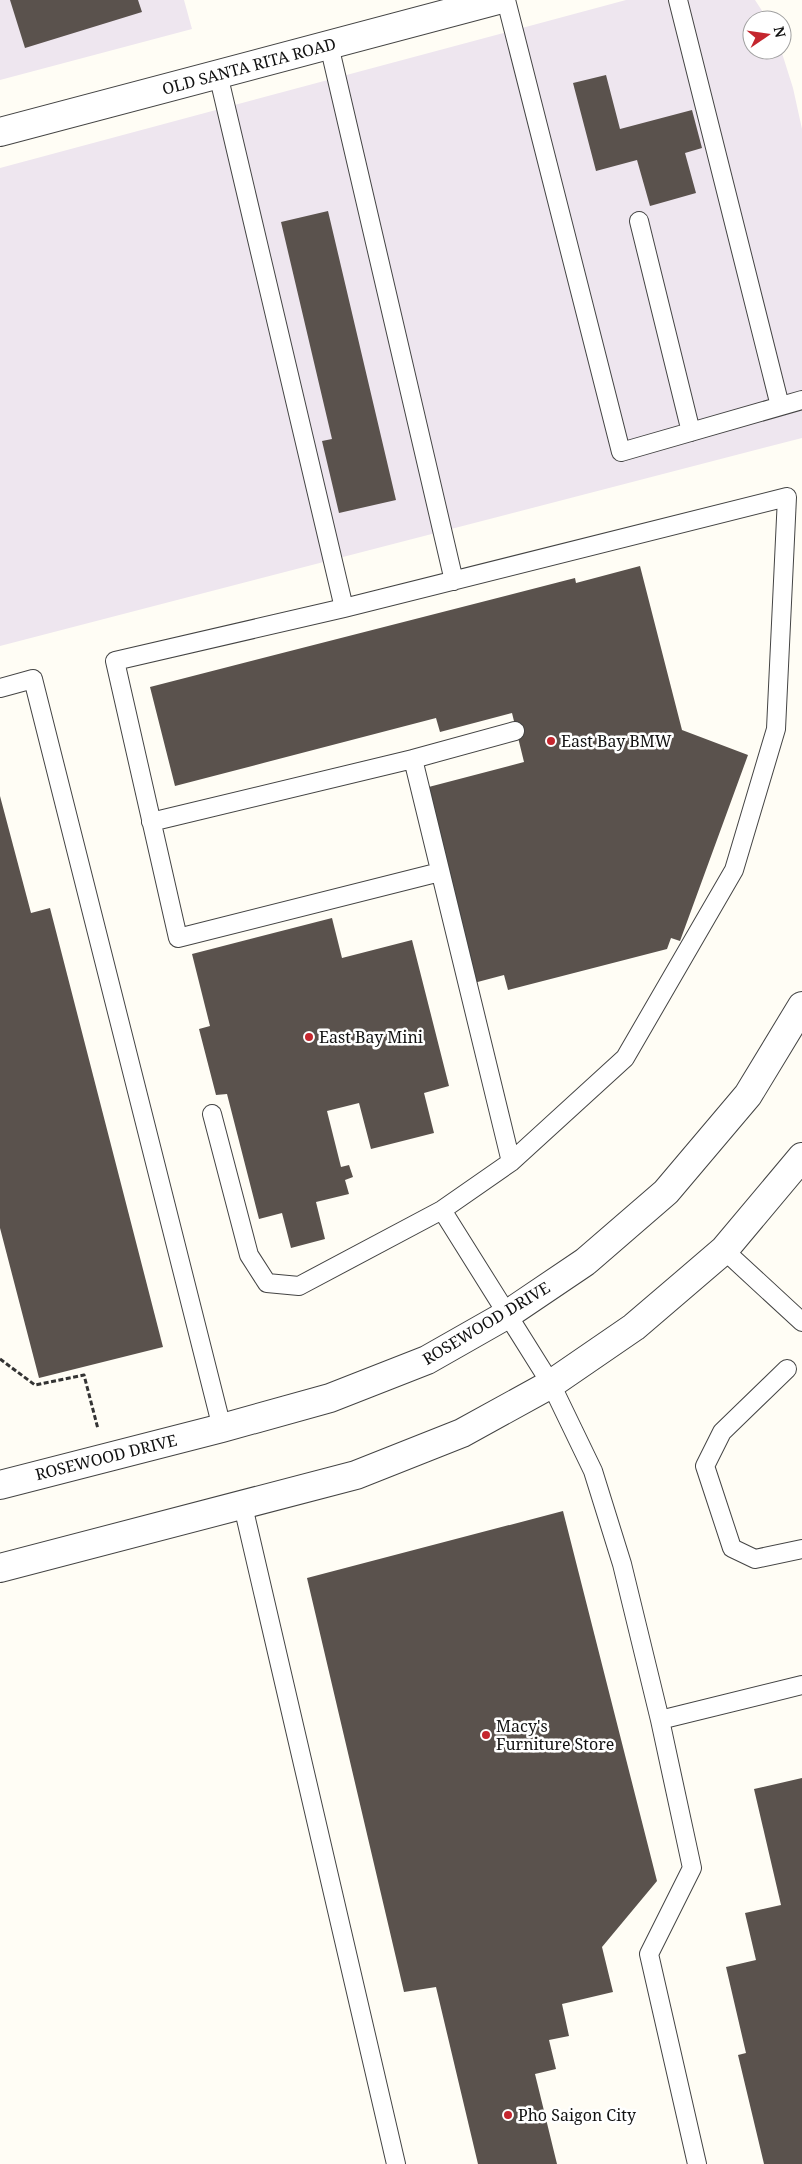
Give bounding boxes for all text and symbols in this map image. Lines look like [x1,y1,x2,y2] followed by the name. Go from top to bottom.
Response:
[742,10,792,60] north arrow
[770,24,791,39] text: N
[160,32,338,100] street label: OLD SANTA RITA ROAD
[561,730,672,752] place label: East Bay BMW
[545,735,557,747] marker: East Bay BMW
[319,1026,423,1048] place label: East Bay Mini
[303,1031,315,1043] marker: East Bay Mini
[418,1276,554,1370] street label: ROSEWOOD DRIVE
[33,1429,179,1485] street label: ROSEWOOD DRIVE
[496,1715,614,1755] place label: Macy's Furniture Store
[480,1729,492,1741] marker: Macy's Furniture Store
[518,2104,637,2126] place label: Pho Saigon City
[502,2109,514,2121] marker: Pho Saigon City

